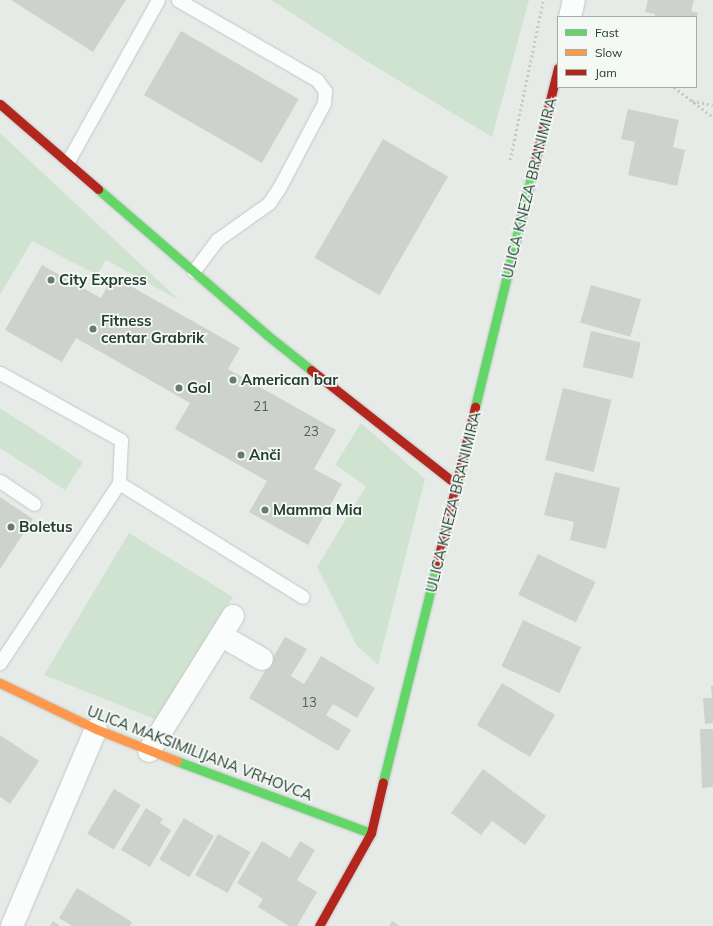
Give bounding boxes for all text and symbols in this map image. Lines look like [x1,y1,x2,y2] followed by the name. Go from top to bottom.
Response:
[557,16,697,88] legend
[595,25,619,40] text: Fast
[595,45,623,60] text: Slow
[595,65,617,80] text: Jam
[498,96,560,280] street label: ULICA KNEZA BRANIMIRA
[59,271,147,289] place label: City Express
[46,275,56,285] marker: City Express
[101,311,204,346] place label: Fitness centar Grabrik
[88,324,98,334] marker: Fitness centar Grabrik
[241,371,338,389] place label: American bar
[228,375,238,385] marker: American bar
[187,379,211,397] place label: Gol
[174,383,184,393] marker: Gol
[253,398,269,414] house number: 21
[422,410,484,594] street label: ULICA KNEZA BRANIMIRA
[303,423,319,439] house number: 23
[249,446,281,464] place label: Anči
[236,450,246,460] marker: Anči
[273,501,362,519] place label: Mamma Mia
[260,505,270,515] marker: Mamma Mia
[19,518,72,536] place label: Boletus
[6,522,16,532] marker: Boletus
[301,694,317,710] house number: 13
[85,702,315,804] street label: ULICA MAKSIMILIJANA VRHOVCA

